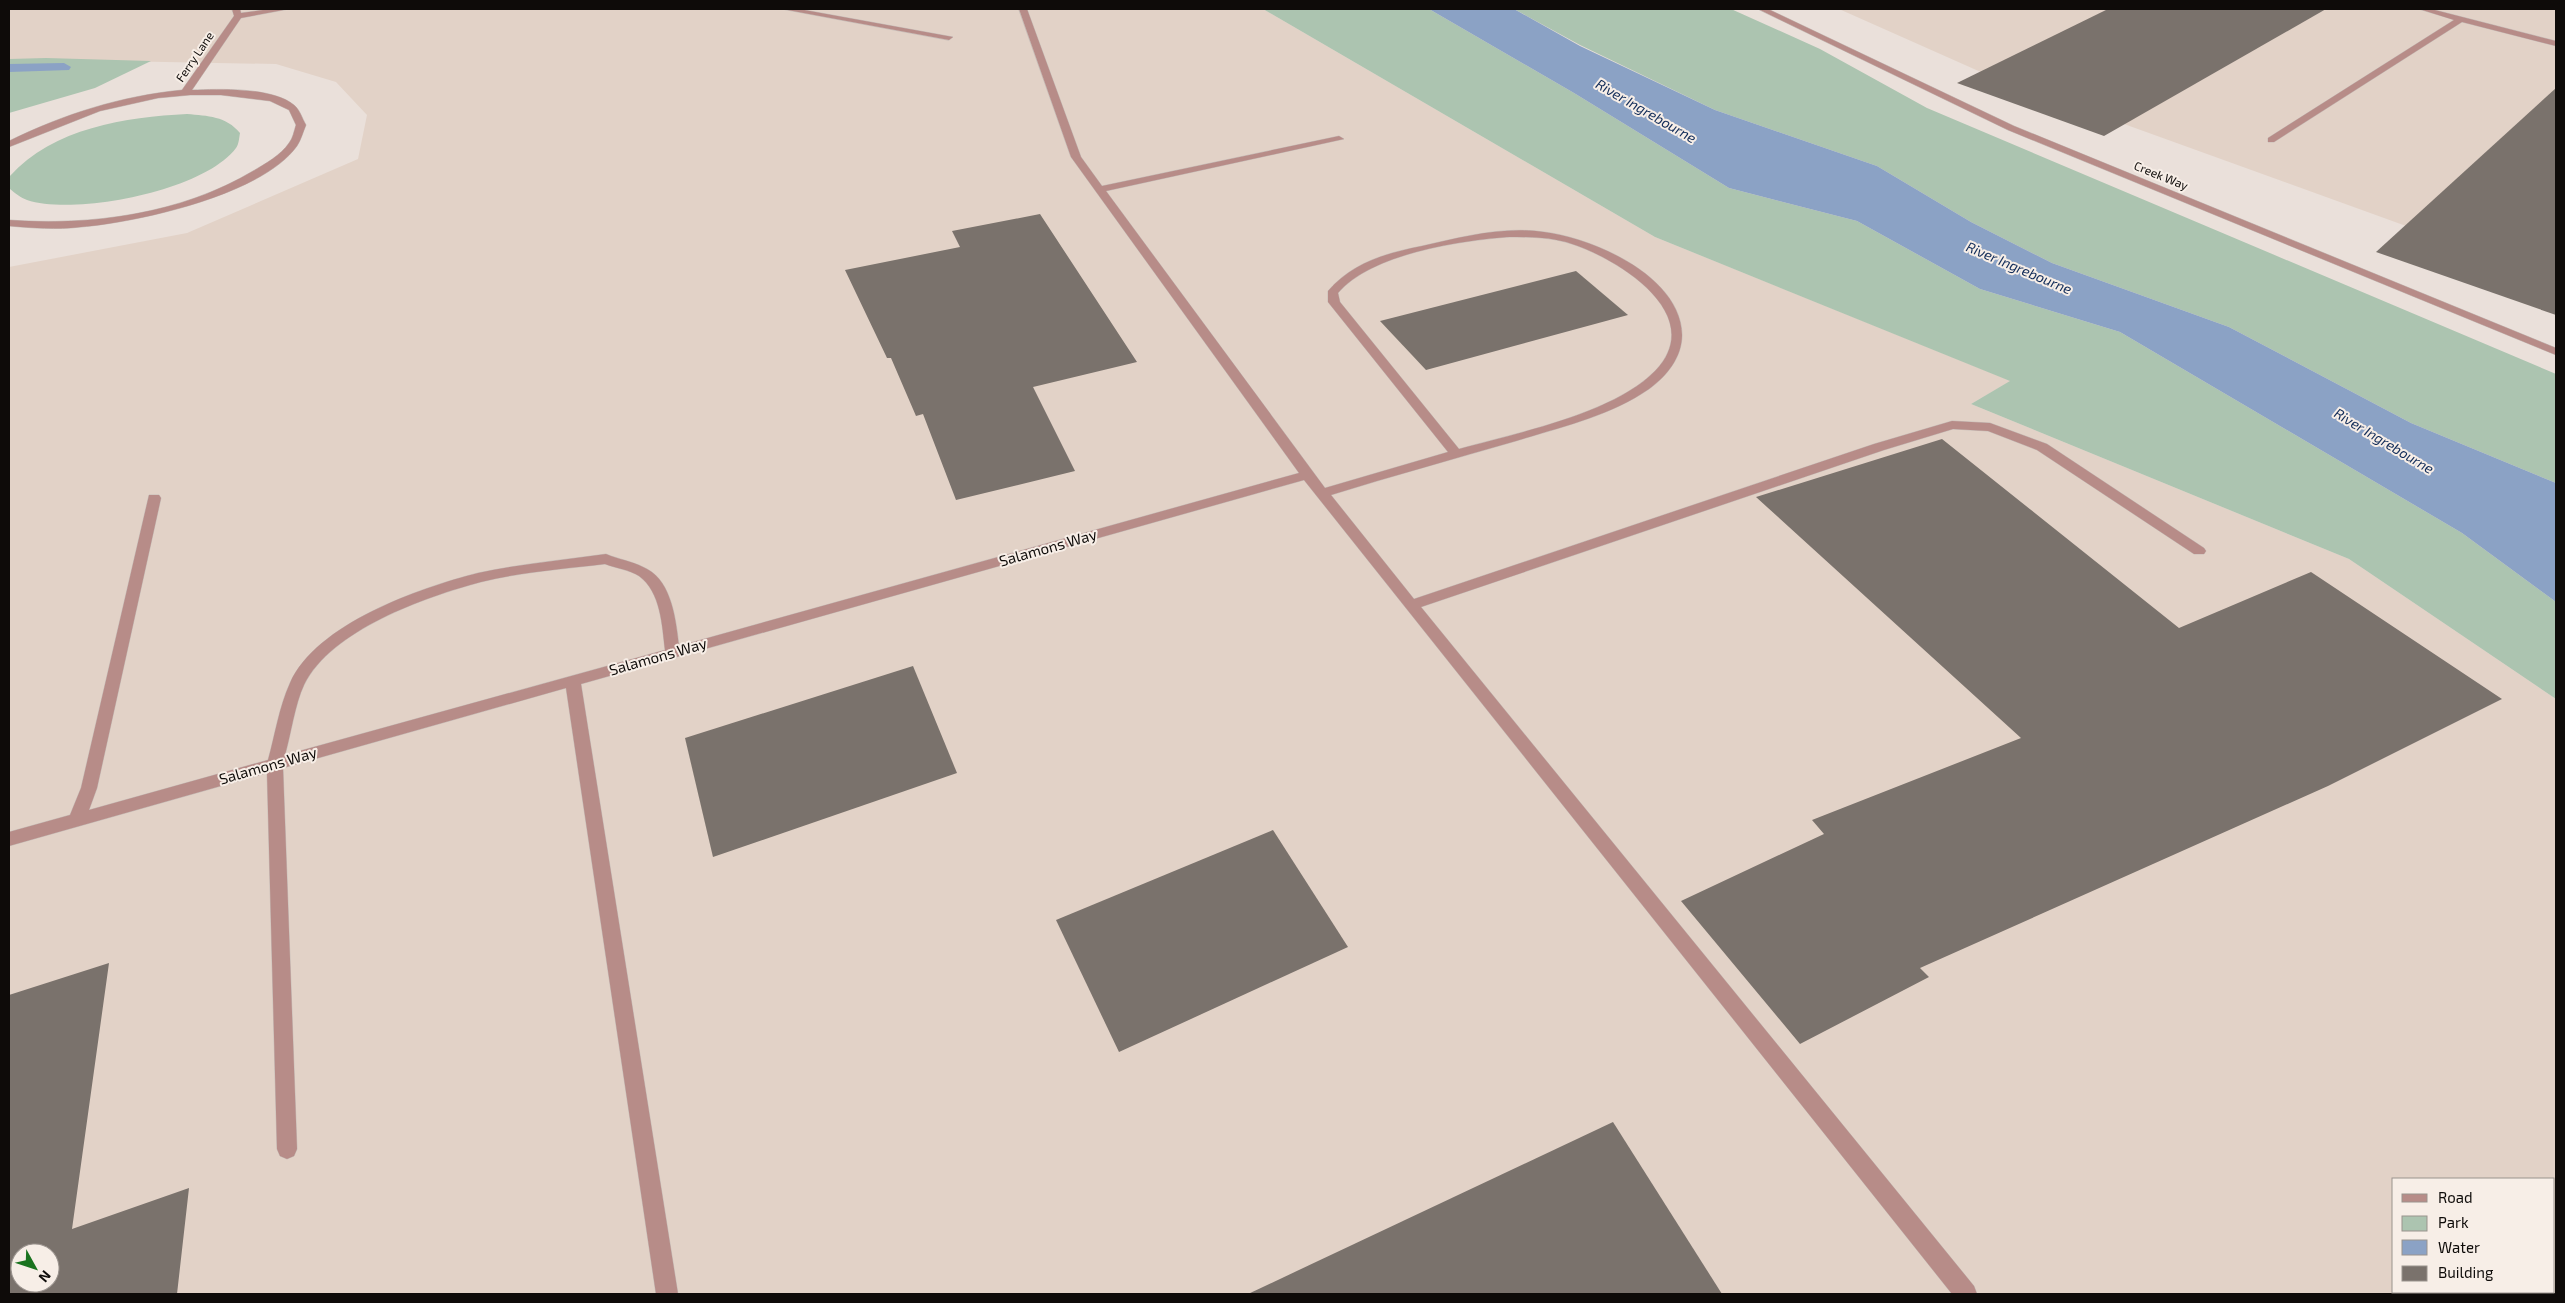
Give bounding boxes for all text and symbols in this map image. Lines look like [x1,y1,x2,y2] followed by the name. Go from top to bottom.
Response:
[172,29,216,84] street label: Ferry Lane
[1593,75,1700,146] water label: River Ingrebourne
[2132,158,2191,192] street label: Creek Way
[1964,238,2075,298] water label: River Ingrebourne
[2331,404,2438,477] water label: River Ingrebourne
[997,524,1099,570] street label: Salamons Way
[607,633,709,679] street label: Salamons Way
[217,742,319,788] street label: Salamons Way
[2392,1178,2555,1293] legend
[2438,1188,2473,1206] text: Road
[2438,1213,2469,1231] text: Park
[2438,1238,2480,1256] text: Water
[10,1243,60,1293] north arrow
[2438,1263,2494,1281] text: Building
[36,1267,55,1286] text: N

